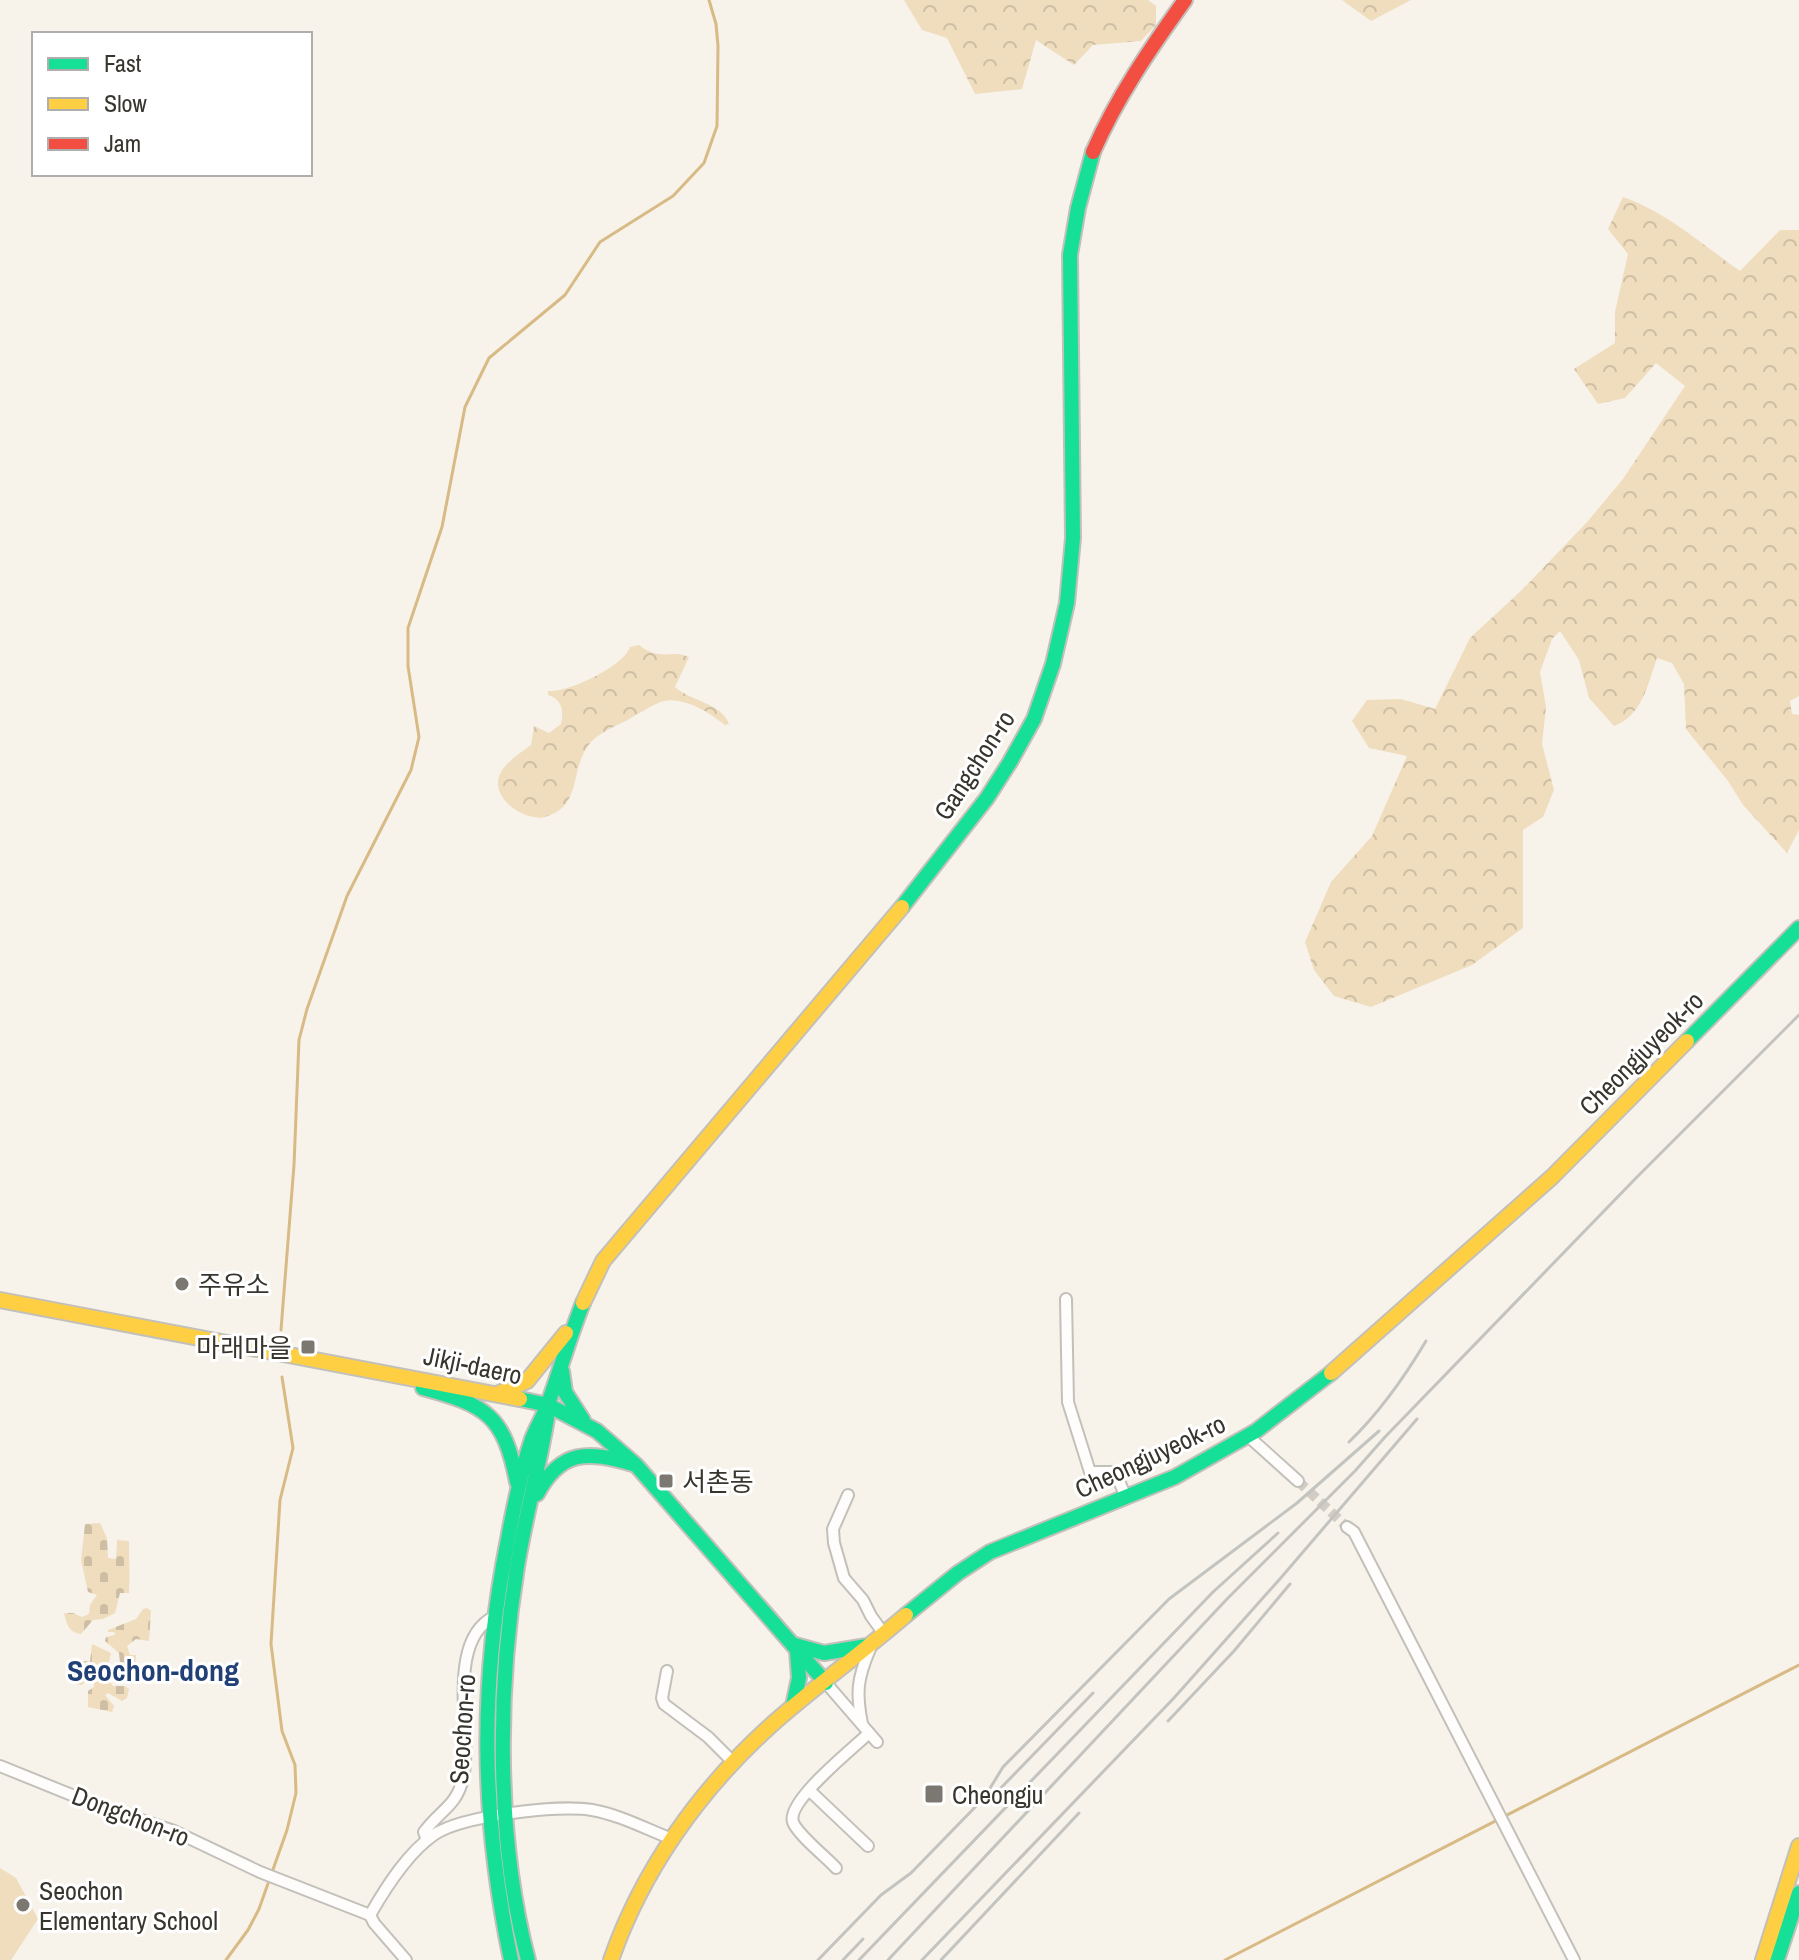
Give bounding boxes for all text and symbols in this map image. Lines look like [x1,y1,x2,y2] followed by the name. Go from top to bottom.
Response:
[32,32,312,176] legend
[104,47,142,79] text: Fast
[104,87,147,119] text: Slow
[104,127,141,159] text: Jam
[925,703,1023,827] street label: Gangchon-ro
[1571,983,1711,1123] street label: Cheongjuyeok-ro
[198,1267,270,1302] place label: 주유소
[173,1275,191,1293] marker: 주유소
[196,1330,292,1365] place label: 마래마을
[299,1338,317,1356] marker: 마래마을
[421,1338,525,1392] street label: Jikji-daero
[1069,1406,1231,1506] street label: Cheongjuyeok-ro
[682,1464,754,1499] place label: 서촌동
[657,1472,675,1490] marker: 서촌동
[67,1650,239,1690] district label: Seochon-dong
[441,1673,483,1785] street label: Seochon-ro
[952,1777,1043,1812] place label: Cheongju
[67,1778,195,1854] street label: Dongchon-ro
[923,1783,945,1805] marker: Cheongju
[39,1873,218,1938] place label: Seochon Elementary School
[14,1896,32,1914] marker: Seochon Elementary School

